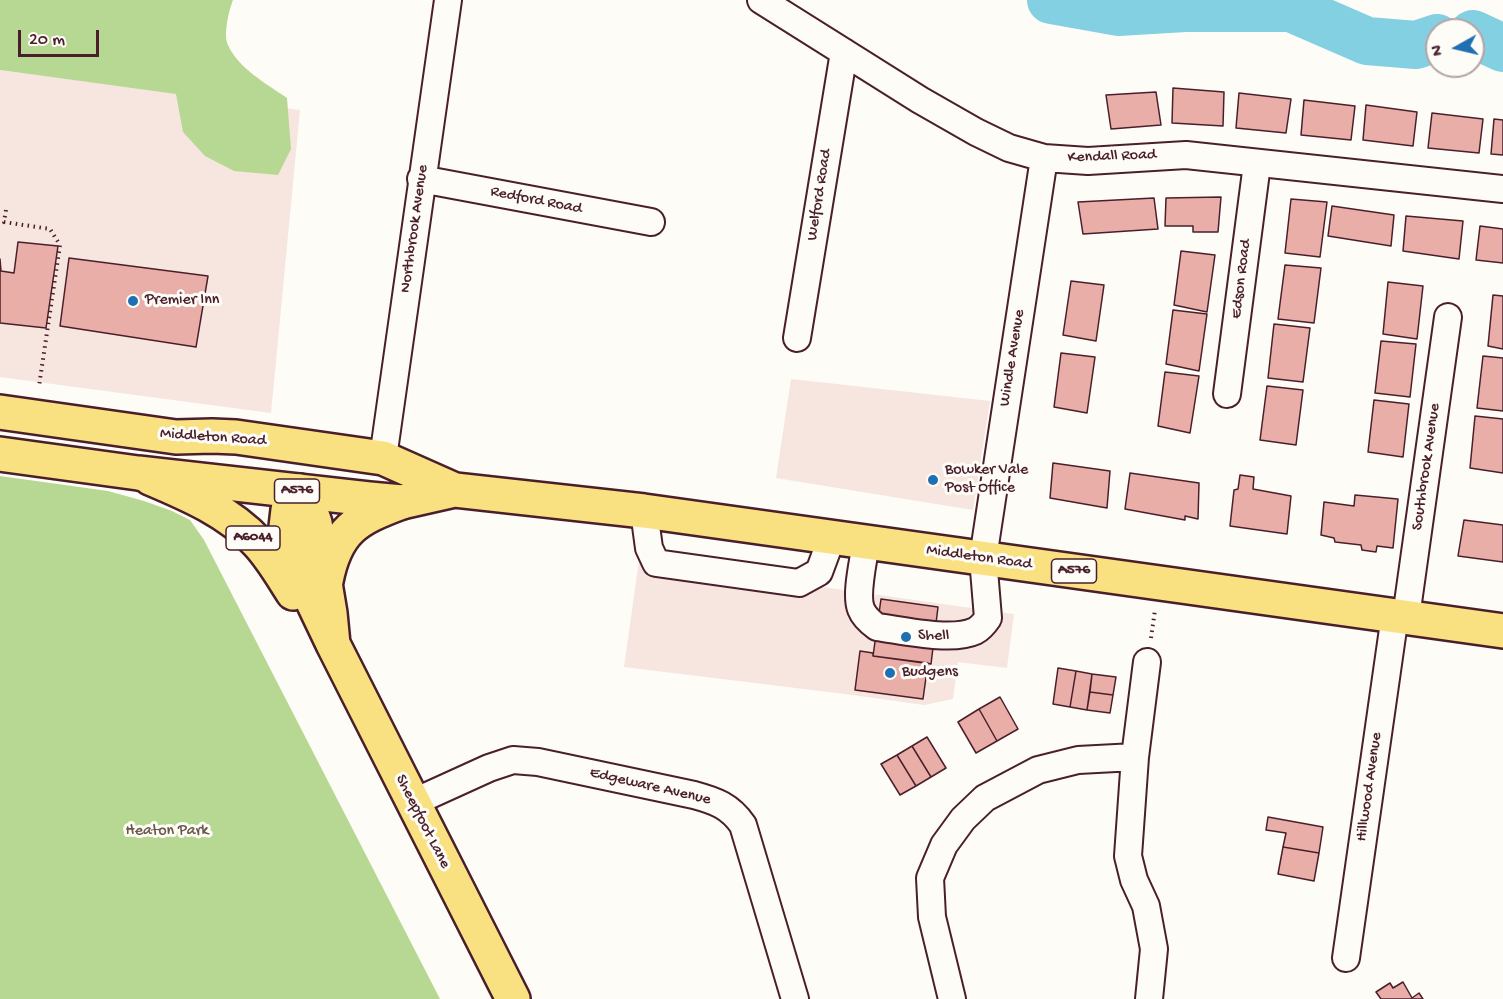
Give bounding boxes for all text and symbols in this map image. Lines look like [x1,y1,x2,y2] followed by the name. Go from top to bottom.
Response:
[21,18,102,56] scale bar
[1425,18,1485,78] north arrow
[29,30,65,51] text: 20 m
[1429,44,1449,57] text: N
[1067,146,1157,168] street label: Kendall Road
[803,148,837,242] street label: Welford Road
[396,164,434,294] street label: Northbrook Avenue
[489,183,583,219] street label: Redford Road
[1228,238,1256,320] street label: Edson Road
[145,291,219,311] place label: Premier Inn
[126,294,140,308] marker: Premier Inn
[996,308,1030,408] street label: Windle Avenue
[1409,402,1445,532] street label: Southbrook Avenue
[159,425,267,451] street label: Middleton Road
[945,461,1028,499] place label: Bowker Vale Post Office
[926,473,940,487] marker: Bowker Vale Post Office
[274,479,320,503] road number: A576
[226,526,280,550] road number: A6044
[925,541,1033,575] street label: Middleton Road
[1052,559,1096,583] road number: A576
[918,627,949,647] place label: Shell
[899,630,913,644] marker: Shell
[902,663,958,683] place label: Budgens
[883,666,897,680] marker: Budgens
[1353,731,1387,843] street label: Hillwood Avenue
[588,764,712,810] street label: Edgeware Avenue
[390,772,454,872] street label: Sheepfoot Lane
[125,822,209,842] park label: Heaton Park

